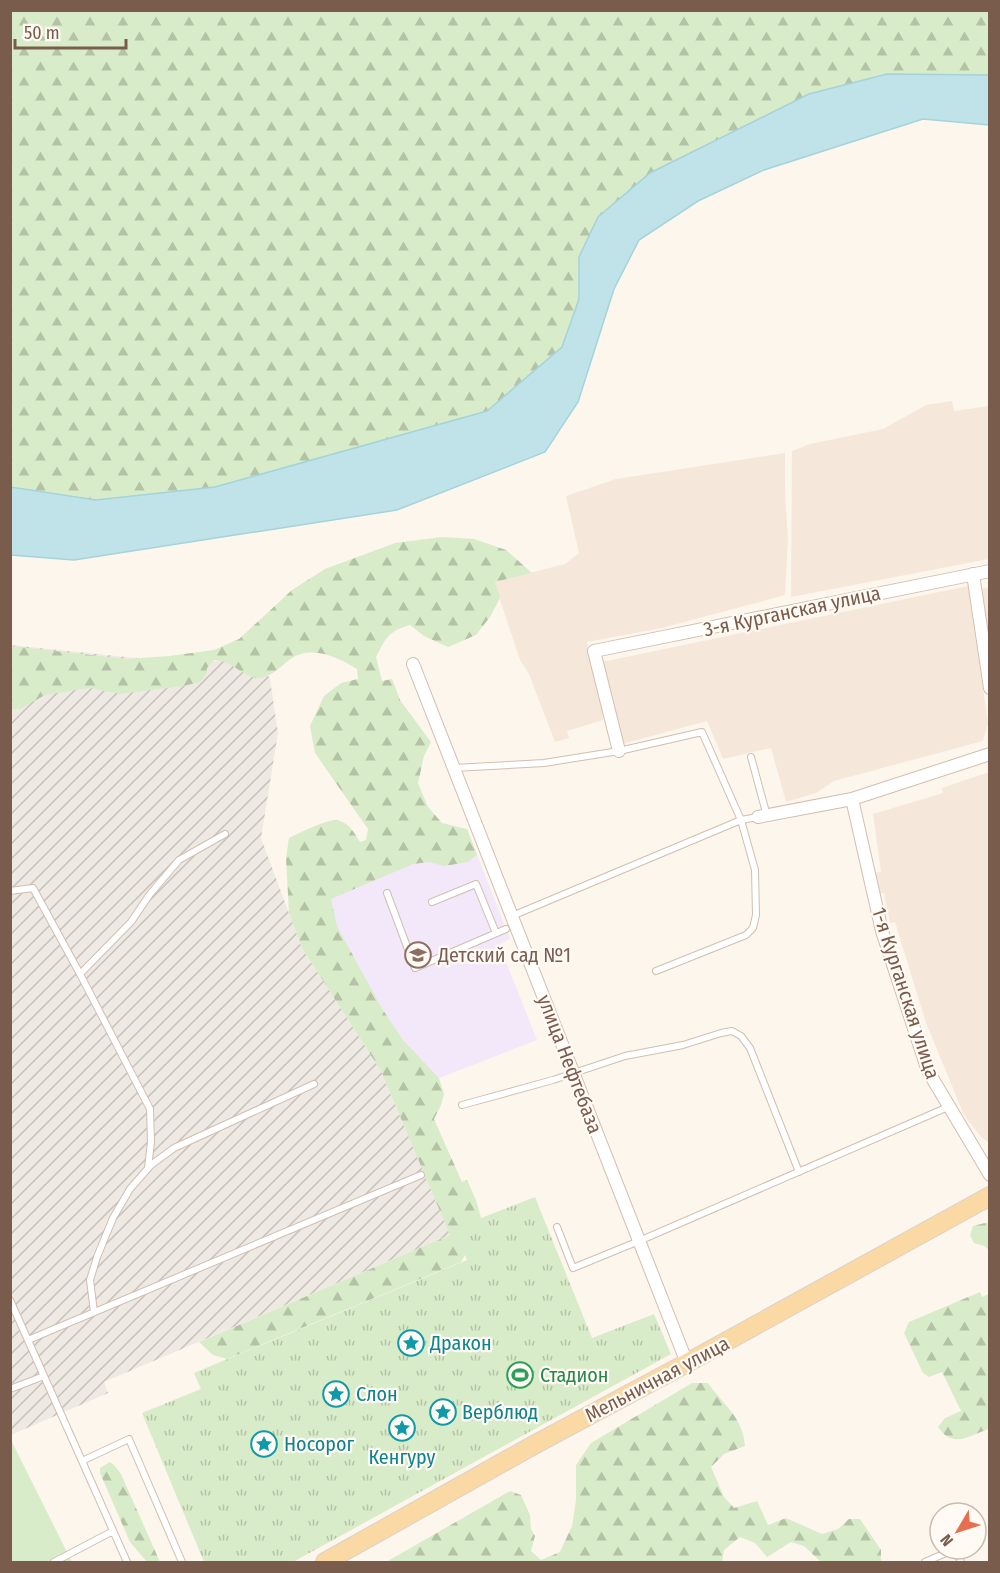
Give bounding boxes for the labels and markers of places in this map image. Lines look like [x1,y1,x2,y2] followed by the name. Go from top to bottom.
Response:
[403,940,433,970] school or university icon: Детский сад №1
[437,943,571,967] place label: Детский сад №1
[396,1328,426,1358] place icon: Дракон
[429,1331,492,1355] place label: Дракон
[505,1360,535,1390] sports icon: Стадион
[540,1363,608,1387] place label: Стадион
[321,1379,351,1409] place icon: Слон
[356,1382,398,1406] place label: Слон
[428,1397,458,1427] place icon: Верблюд
[462,1400,538,1424] place label: Верблюд
[387,1413,417,1443] place icon: Кенгуру
[249,1429,279,1459] place icon: Носорог
[284,1432,354,1456] place label: Носорог
[368,1445,436,1469] place label: Кенгуру

